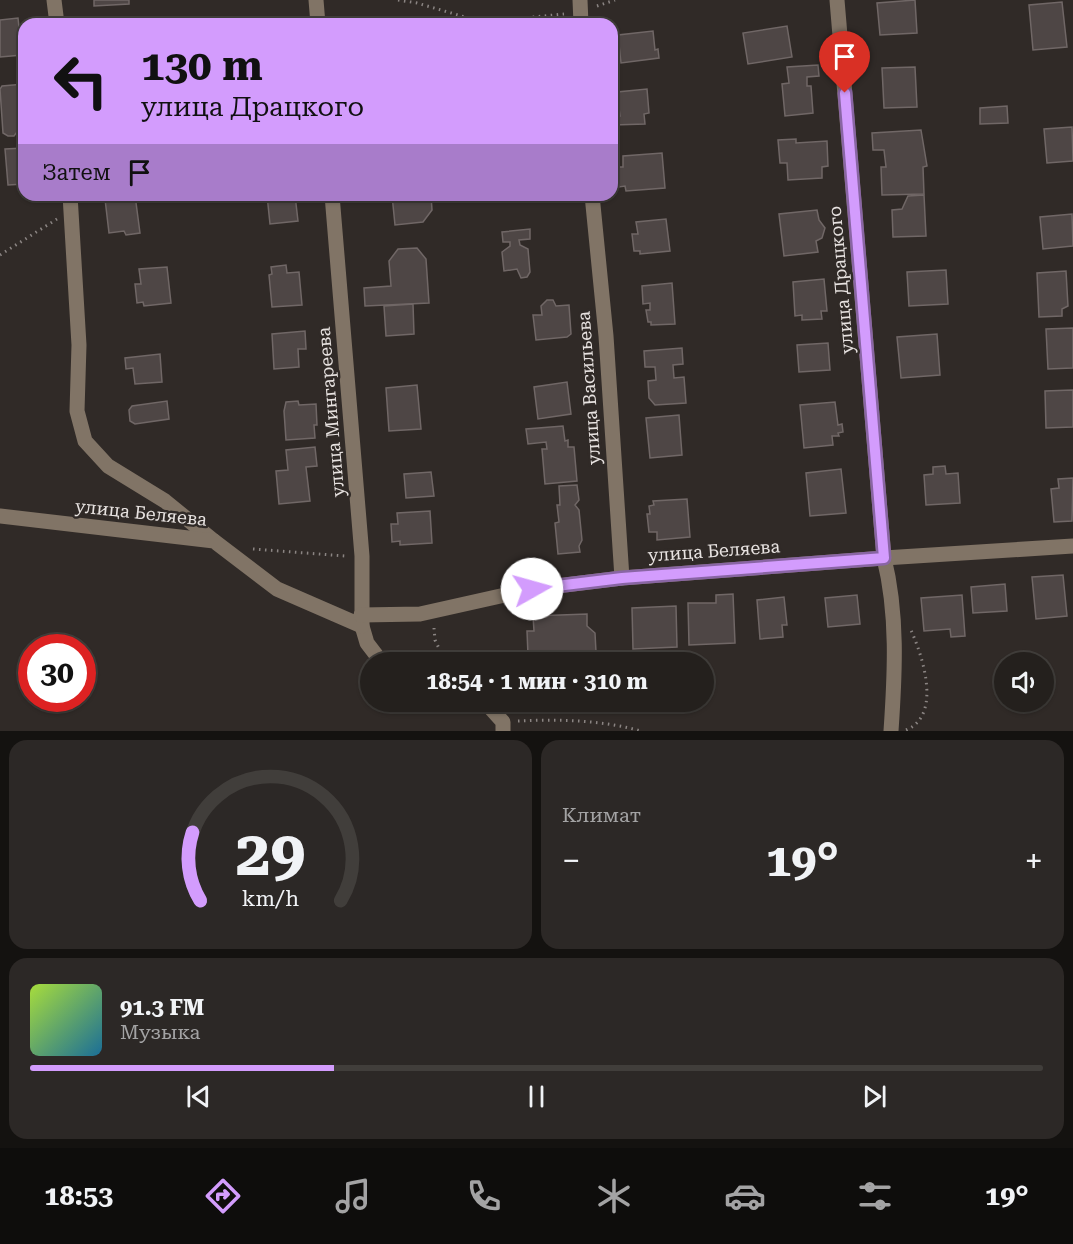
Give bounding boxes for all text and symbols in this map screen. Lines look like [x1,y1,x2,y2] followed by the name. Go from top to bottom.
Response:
[819,31,870,93] pin
[828,40,861,73] icon: arrive
[141,41,263,90] text: 130 m
[42,42,120,120] icon: left
[141,91,364,123] text: улица Драцкого
[123,156,156,189] icon: arrive
[42,160,111,185] text: Затем
[824,205,857,355] street label: улица Драцкого
[573,310,604,466] street label: улица Васильева
[313,326,348,498] street label: улица Мингареева
[74,495,208,530] street label: улица Беляева
[647,535,781,566] street label: улица Беляева
[500,557,564,621] position arrow
[18,634,96,712] speed limit sign: 30
[994,652,1054,712] map controls
[994,652,1054,712] button: sound
[426,669,648,694] text: 18:54 · 1 мин · 310 m
[562,803,641,827] text: Климат
[236,817,305,890] text: 29
[766,834,839,887] text: 19°
[562,841,580,880] text: −
[1025,841,1043,880] text: +
[242,887,299,912] text: km/h
[120,995,204,1020] text: 91.3 FM
[120,1020,200,1044] text: Музыка
[182,1080,215,1113] icon: previous
[520,1080,553,1113] icon: pause
[858,1080,891,1113] icon: next
[202,1175,244,1217] icon: directions
[332,1175,374,1217] icon: music
[463,1175,505,1217] icon: phone
[593,1175,635,1217] icon: climate
[724,1175,766,1217] icon: car
[854,1175,896,1217] icon: filters
[44,1180,113,1212] text: 18:53
[985,1180,1029,1212] text: 19°

